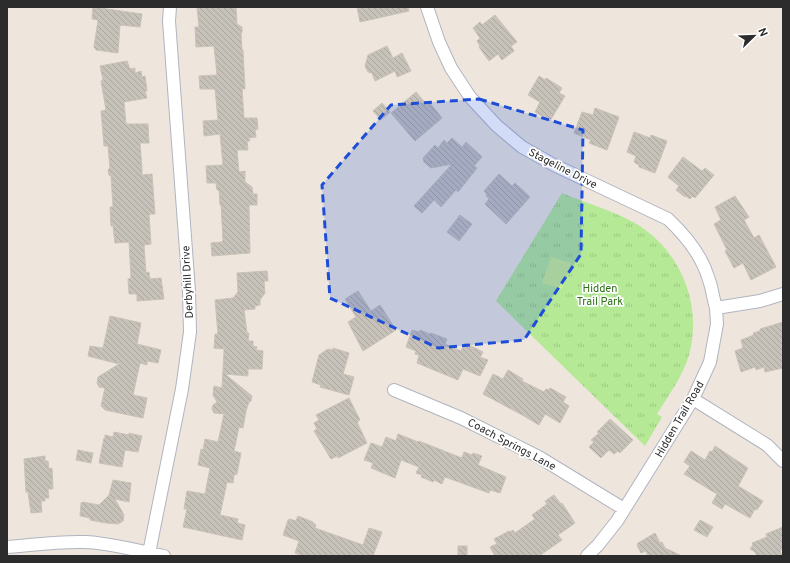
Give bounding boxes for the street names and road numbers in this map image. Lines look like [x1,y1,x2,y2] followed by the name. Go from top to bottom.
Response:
[526,146,599,192] street label: Stageline Drive
[179,245,197,319] street label: Derbyhill Drive
[652,379,707,460] street label: Hidden Trail Road
[465,416,558,474] street label: Coach Springs Lane

